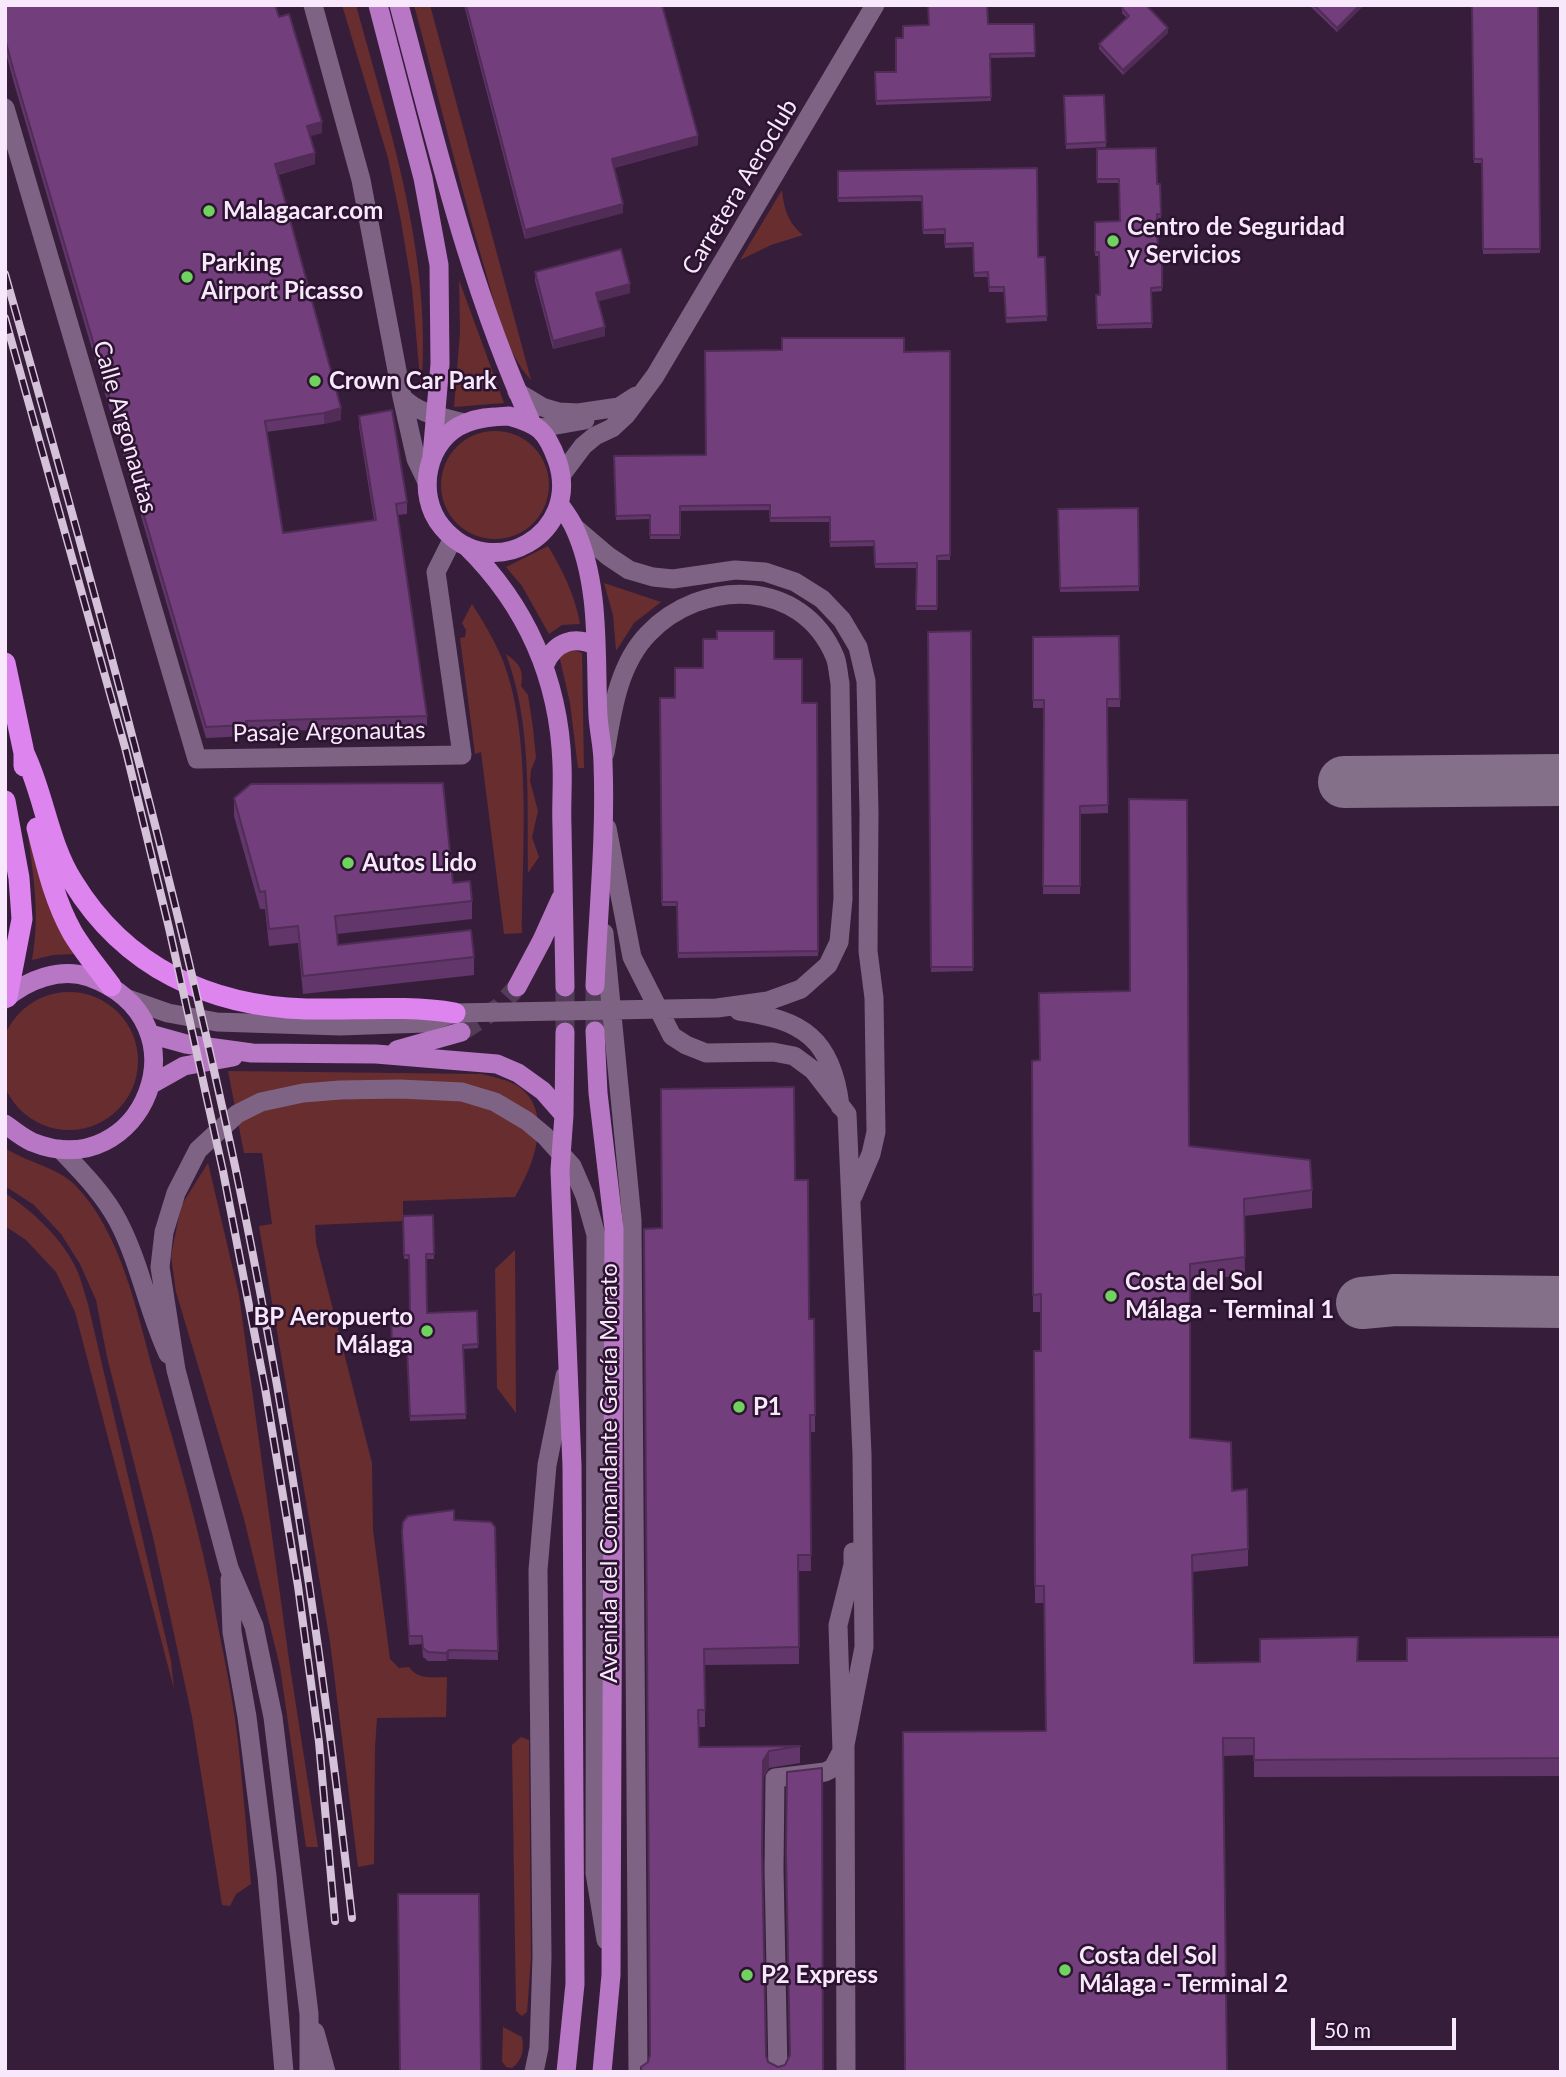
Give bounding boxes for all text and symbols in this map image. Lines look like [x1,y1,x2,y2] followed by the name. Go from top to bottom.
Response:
[676,94,804,280] street label: Carretera Aeroclub
[223,197,383,225] place label: Malagacar.com
[201,203,217,219] marker: Malagacar.com
[1127,213,1345,269] place label: Centro de Seguridad y Servicios
[1105,233,1121,249] marker: Centro de Seguridad y Servicios
[201,249,363,305] place label: Parking Airport Picasso
[179,269,195,285] marker: Parking Airport Picasso
[87,337,163,517] street label: Calle Argonautas
[329,367,497,395] place label: Crown Car Park
[307,373,323,389] marker: Crown Car Park
[232,716,426,748] street label: Pasaje Argonautas
[362,849,477,877] place label: Autos Lido
[340,855,356,871] marker: Autos Lido
[595,1263,623,1683] street label: Avenida del Comandante García Morato
[1125,1268,1334,1324] place label: Costa del Sol Málaga - Terminal 1
[1103,1288,1119,1304] marker: Costa del Sol Málaga - Terminal 1
[253,1303,413,1359] place label: BP Aeropuerto Málaga
[419,1323,435,1339] marker: BP Aeropuerto Málaga
[753,1393,782,1421] place label: P1
[731,1399,747,1415] marker: P1
[1079,1942,1288,1998] place label: Costa del Sol Málaga - Terminal 2
[761,1961,878,1989] place label: P2 Express
[1057,1962,1073,1978] marker: Costa del Sol Málaga - Terminal 2
[739,1967,755,1983] marker: P2 Express
[1314,2004,1459,2048] scale bar
[1324,2017,1371,2042] text: 50 m

